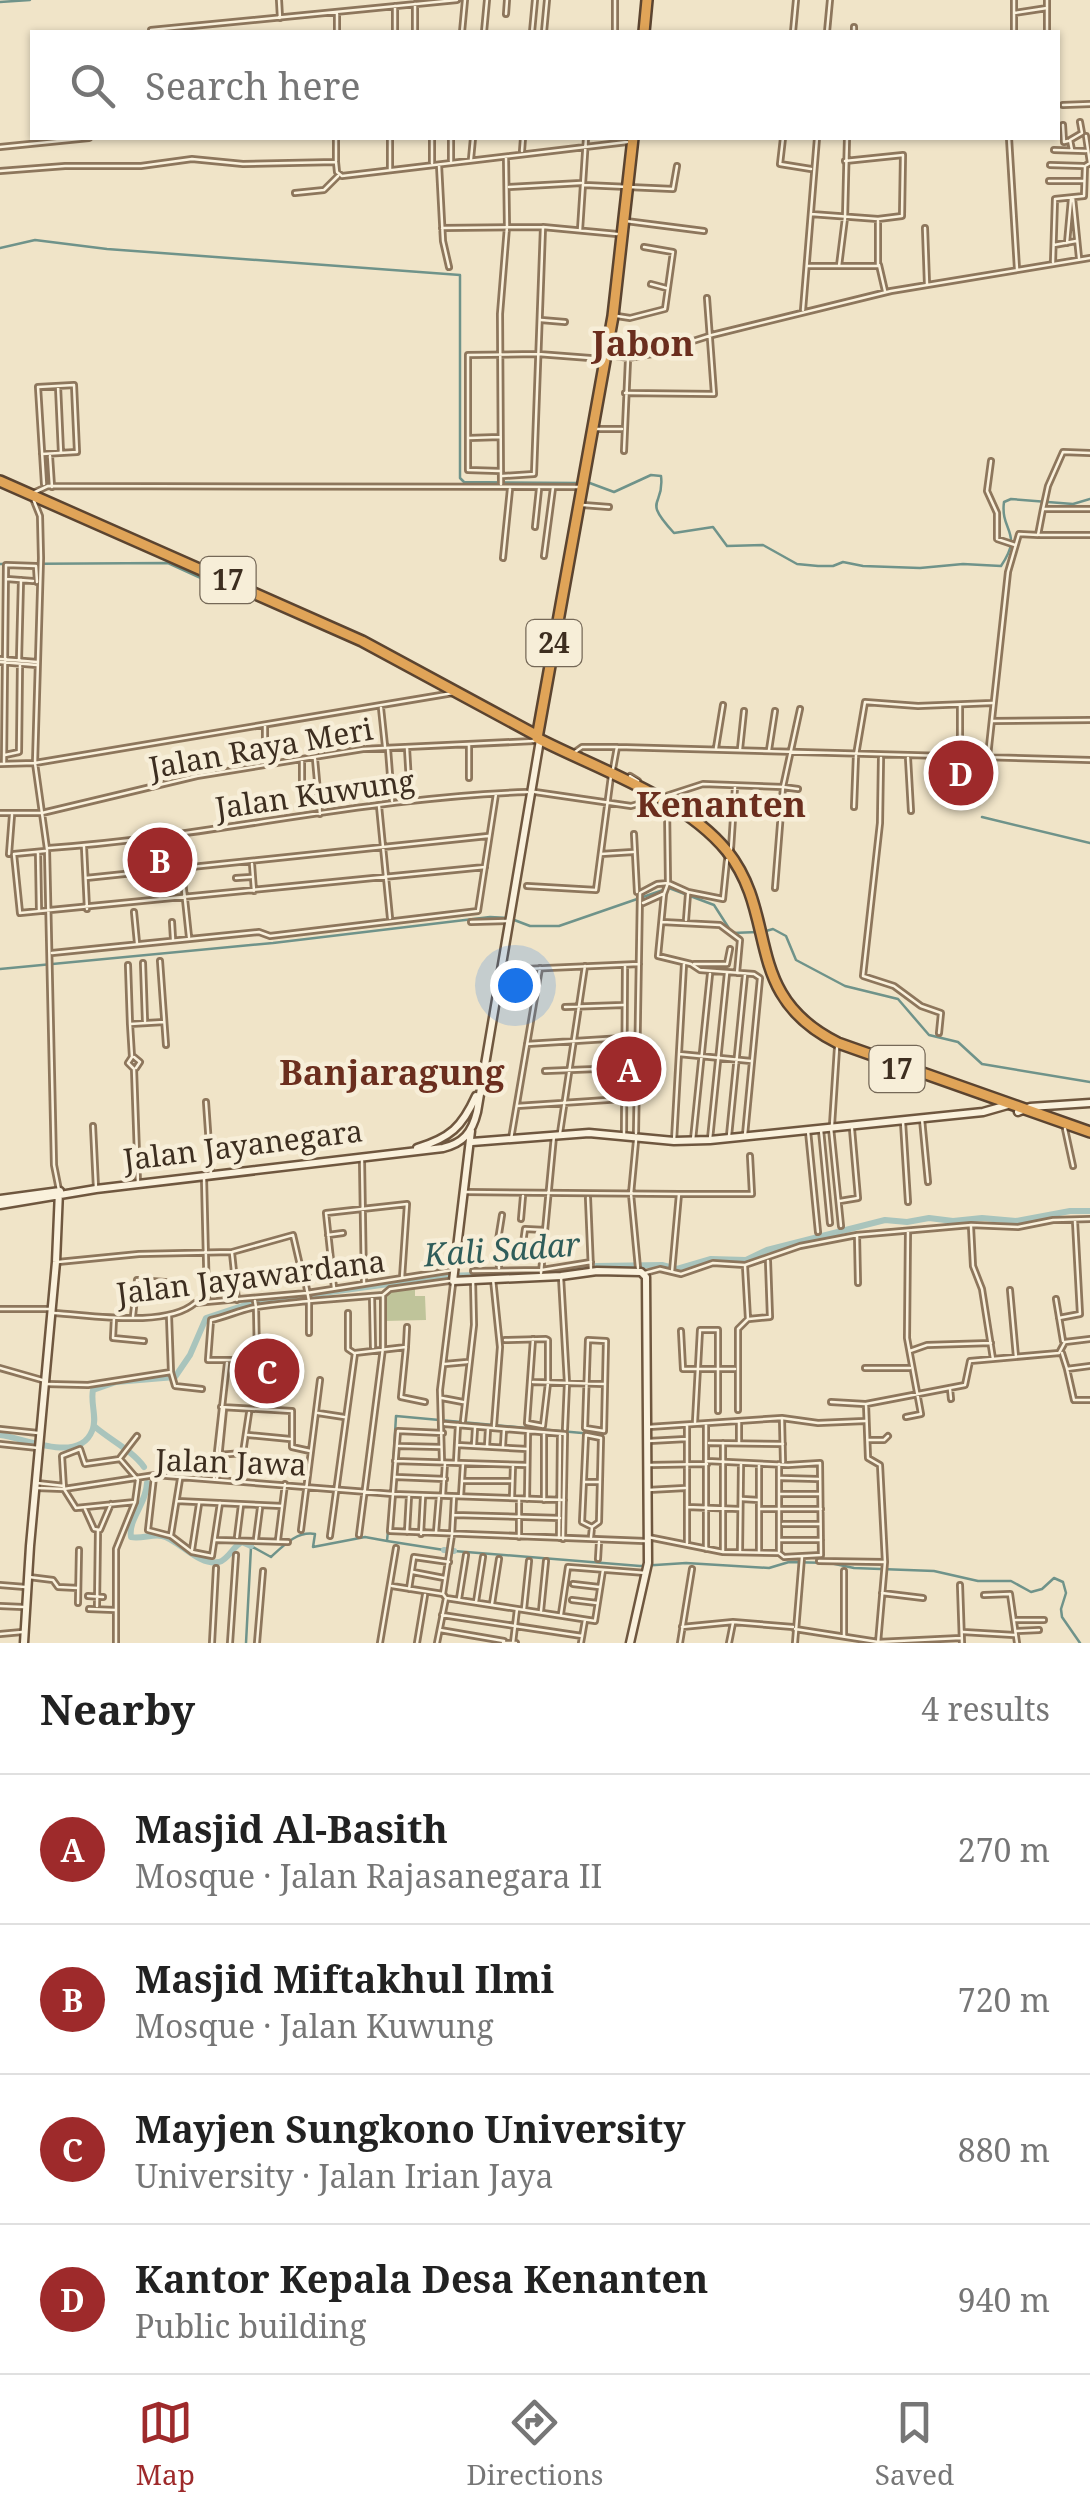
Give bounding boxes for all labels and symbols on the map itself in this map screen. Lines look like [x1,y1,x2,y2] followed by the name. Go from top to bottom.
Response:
[591,319,694,366] district label: Jabon
[200,557,256,603] road number: 17
[526,620,582,666] road number: 24
[145,708,376,788] street label: Jalan Raya Meri
[928,736,994,810] pin: D
[212,759,417,828] street label: Jalan Kuwung
[636,780,806,827] district label: Kenanten
[128,822,192,898] pin: B
[490,960,541,1011] your location
[596,1032,662,1106] pin: A
[870,1046,924,1092] road number: 17
[279,1048,505,1095] district label: Banjaragung
[120,1110,365,1180] street label: Jalan Jayanegara
[421,1222,583,1275] water label: Kali Sadar
[113,1240,387,1313] street label: Jalan Jayawardana
[234,1334,300,1408] pin: C
[154,1438,307,1485] street label: Jalan Jawa

